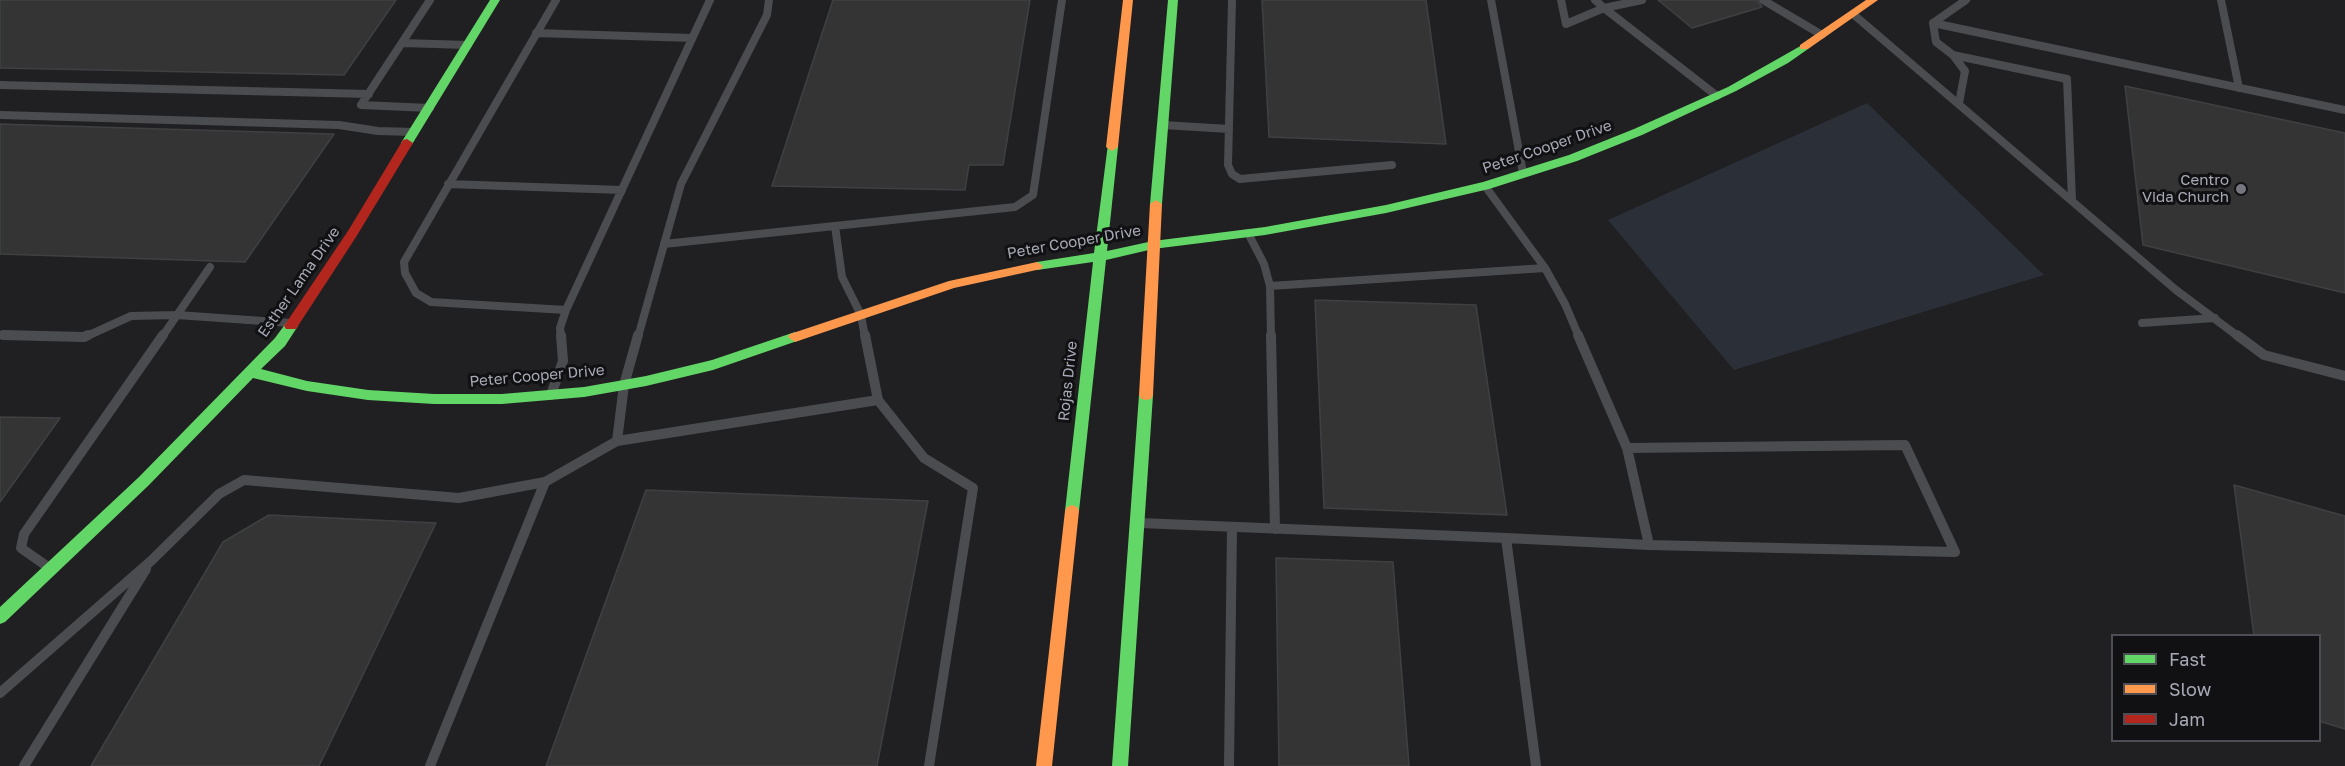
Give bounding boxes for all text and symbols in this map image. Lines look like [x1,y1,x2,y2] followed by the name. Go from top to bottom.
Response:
[1480,116,1614,178] street label: Peter Cooper Drive
[2142,171,2229,206] place label: Centro Vida Church
[2234,182,2248,196] marker: Centro Vida Church
[1006,221,1142,263] street label: Peter Cooper Drive
[254,223,344,341] street label: Esther Lama Drive
[1055,340,1081,422] street label: Rojas Drive
[469,361,605,391] street label: Peter Cooper Drive
[2111,634,2321,742] legend
[2169,648,2206,670] text: Fast
[2169,678,2211,700] text: Slow
[2169,708,2205,730] text: Jam

